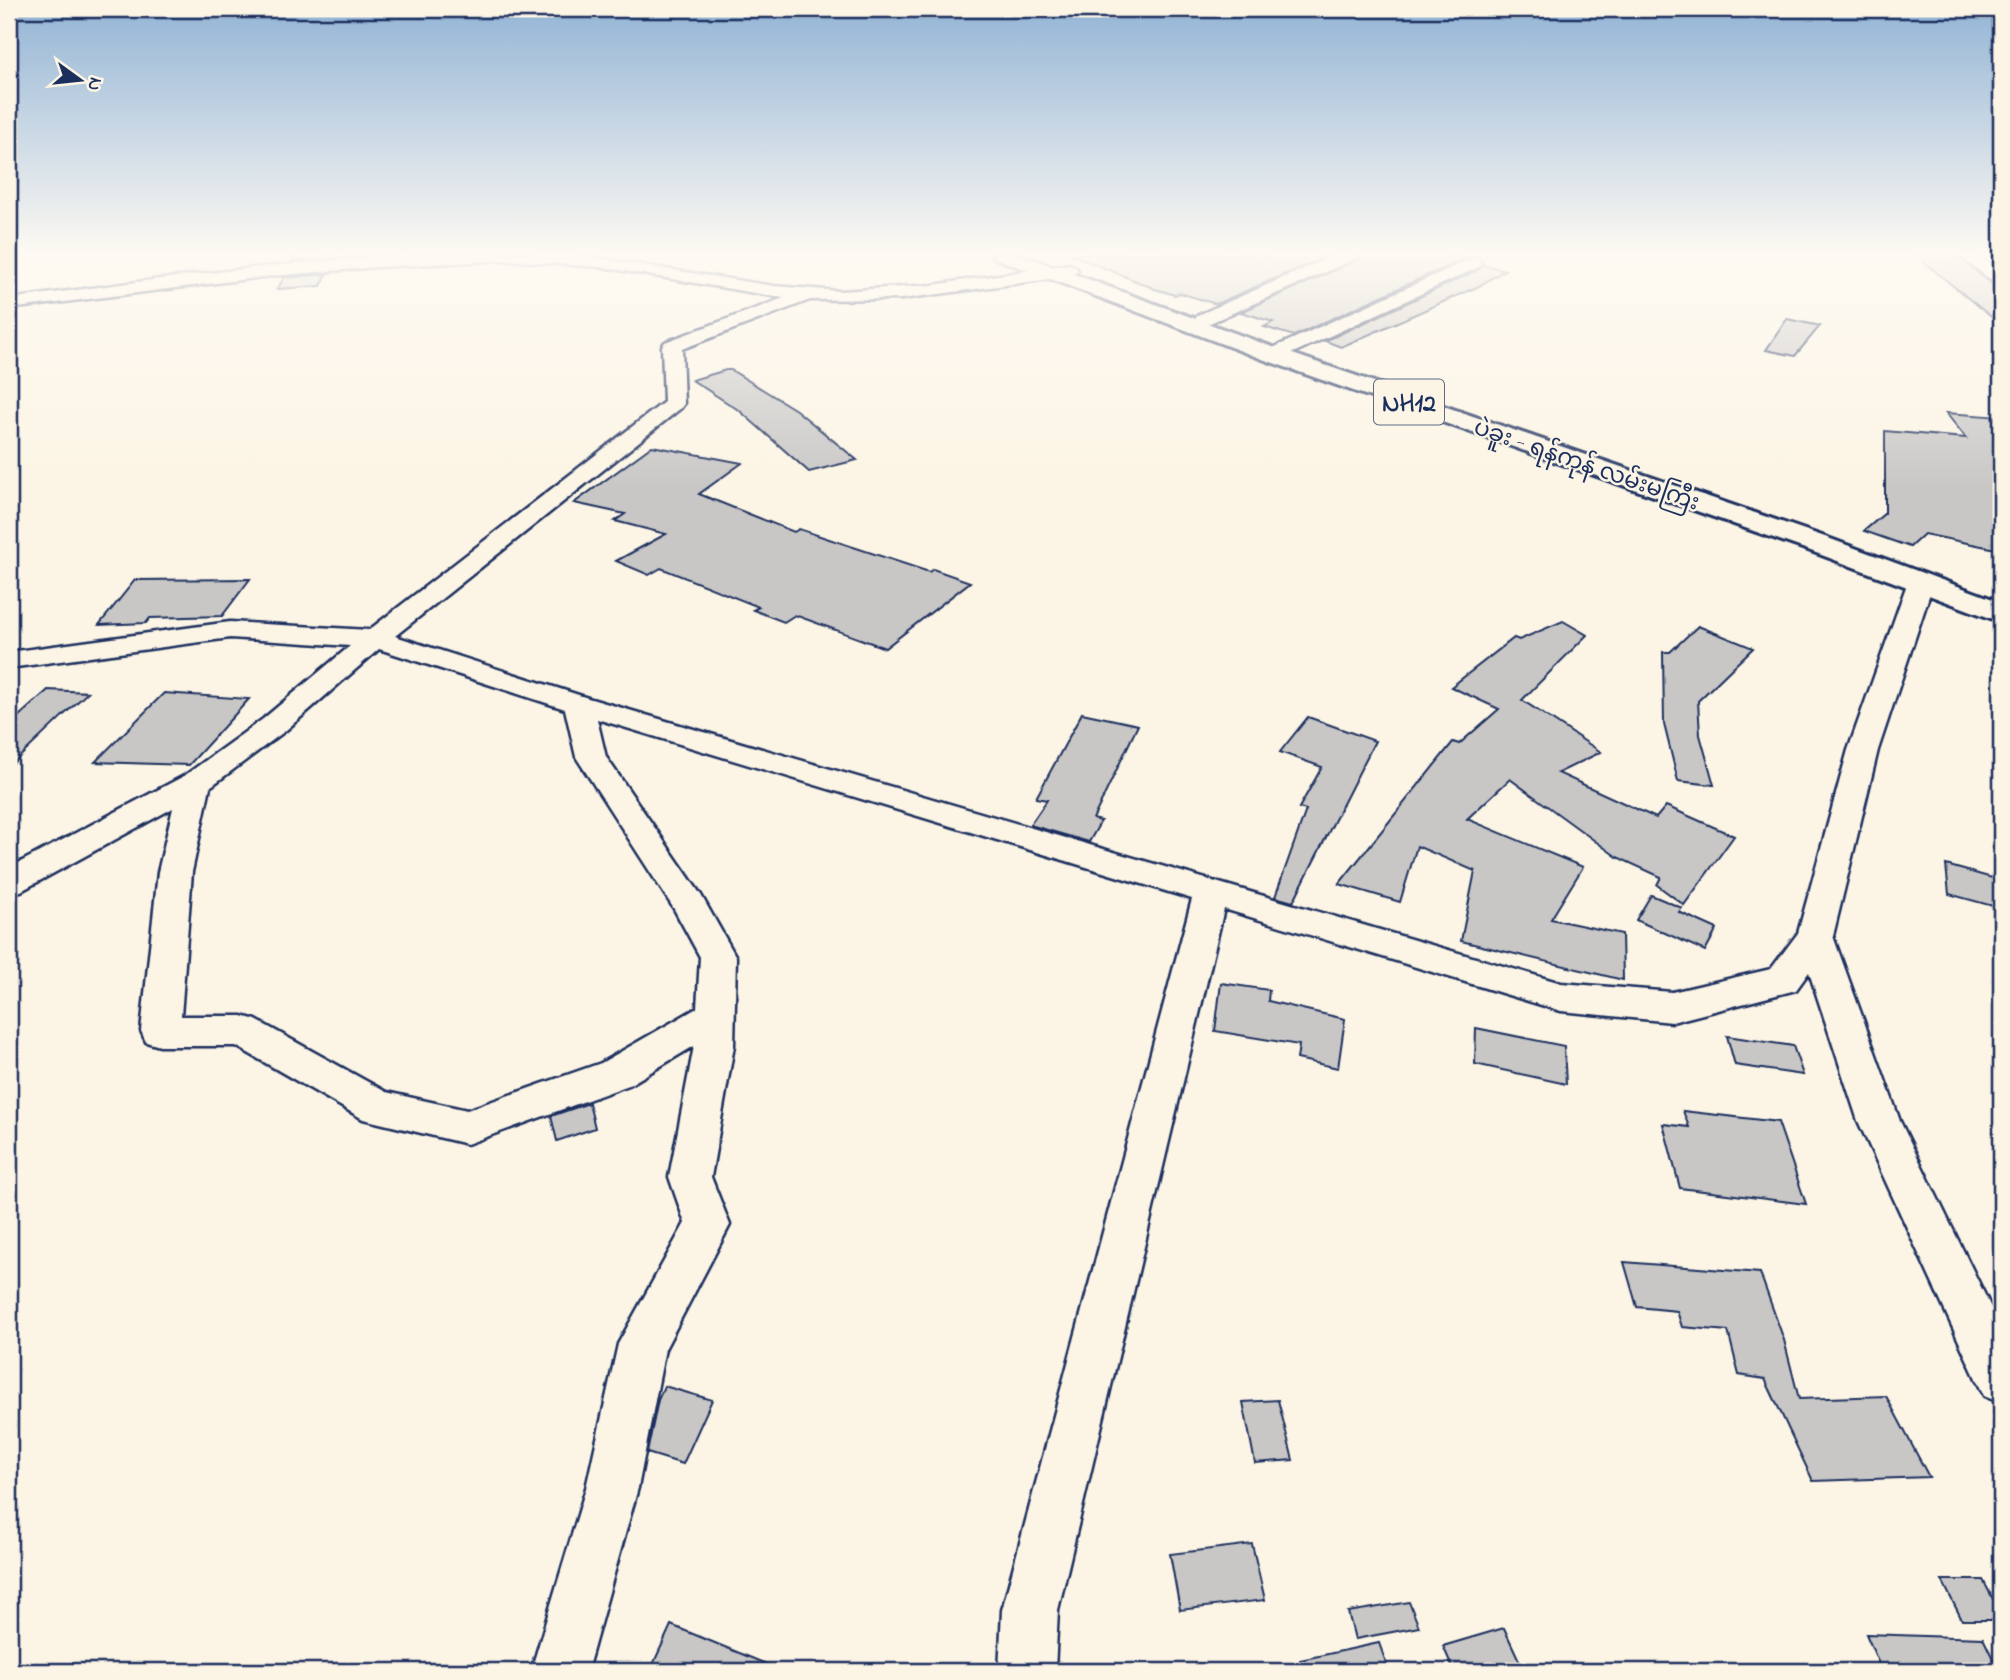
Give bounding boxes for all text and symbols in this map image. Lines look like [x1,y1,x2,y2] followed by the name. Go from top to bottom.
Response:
[46,46,116,116] north arrow
[79,74,109,94] text: N
[1374,380,1444,424] road number: NH12
[1469,410,1704,521] street label: ပဲခူး - ရန်ကုန် လမ်းမကြီး

